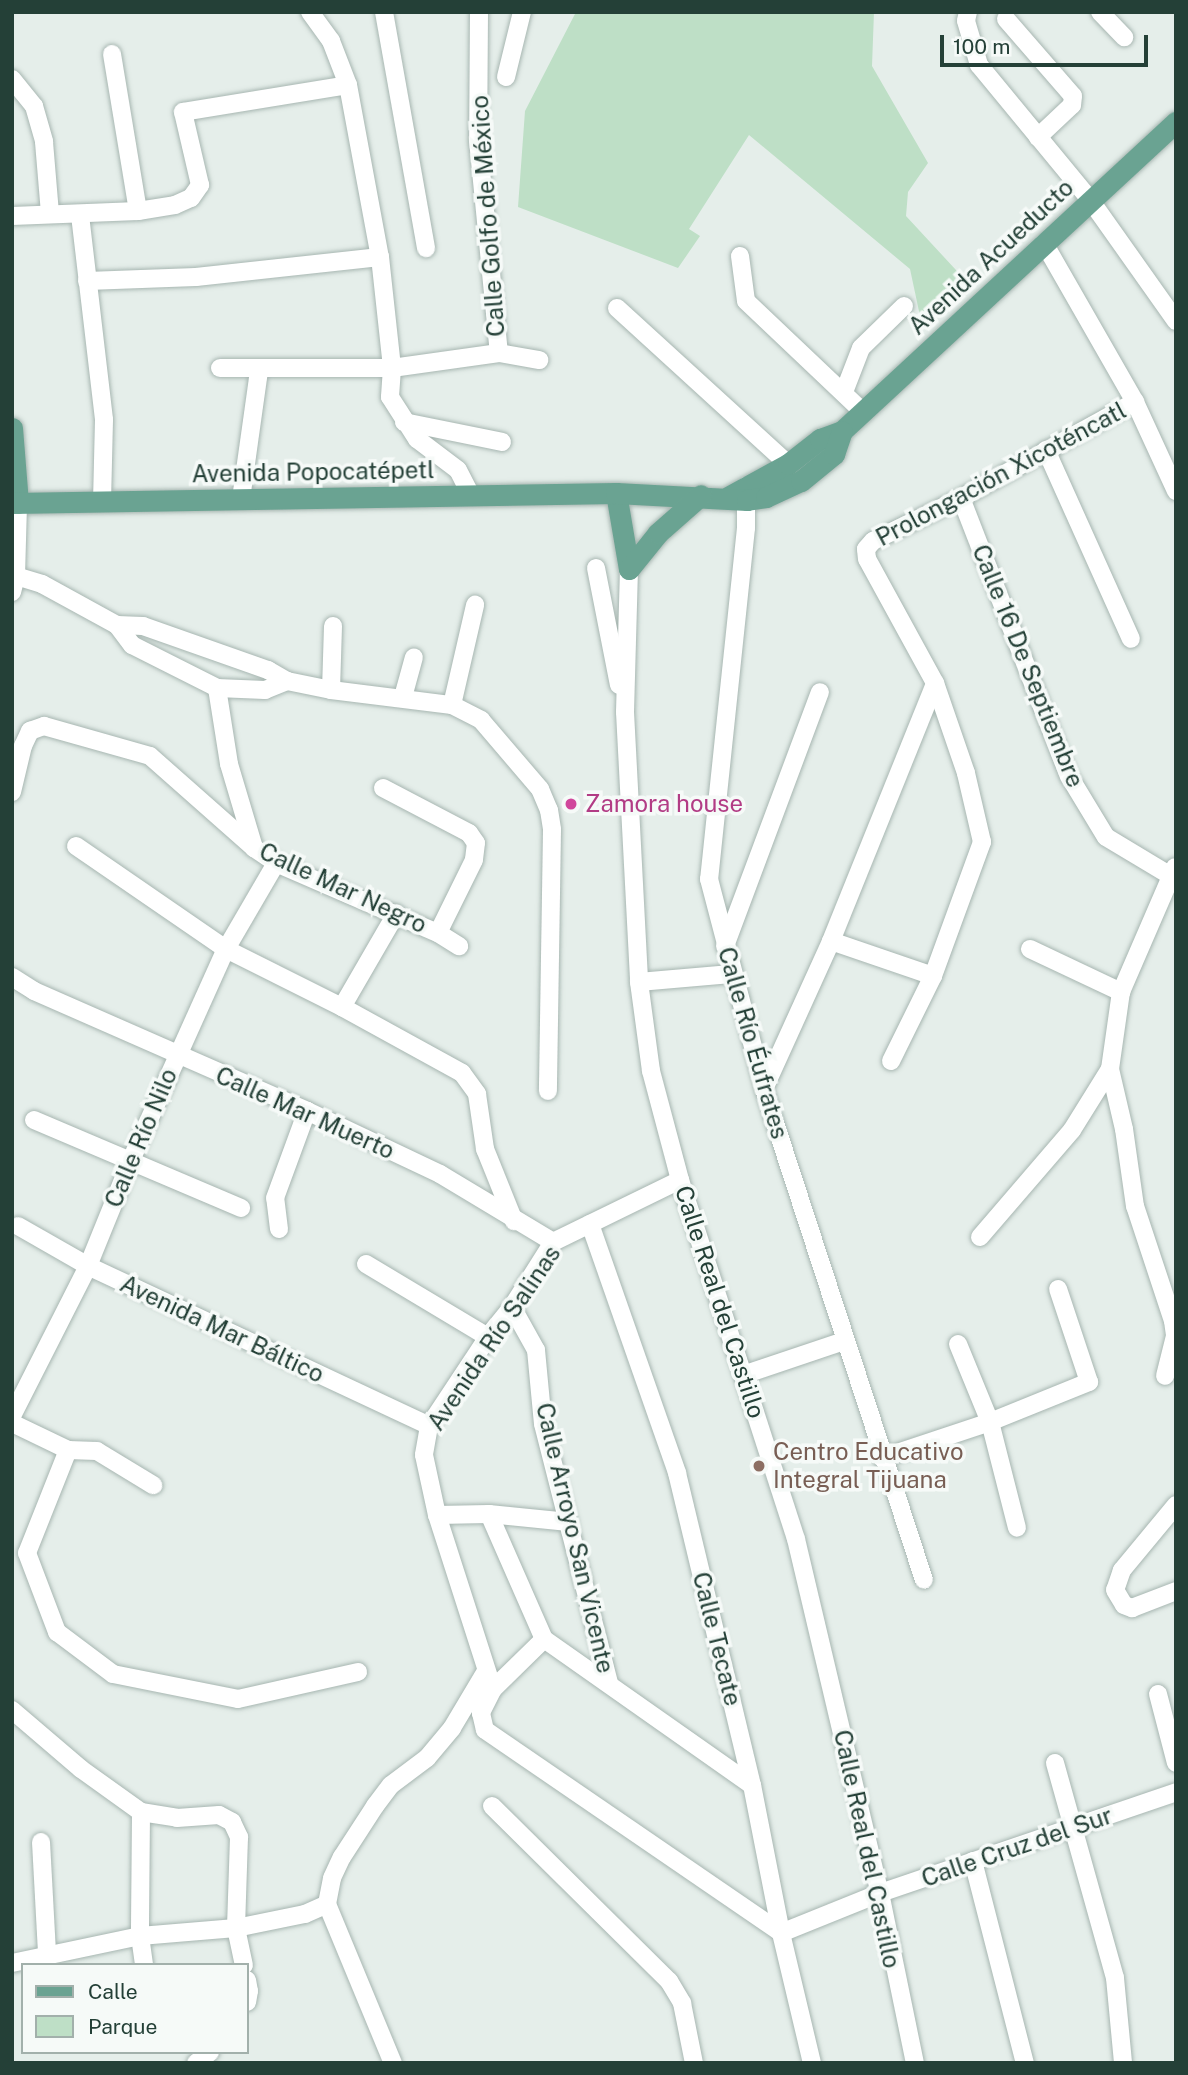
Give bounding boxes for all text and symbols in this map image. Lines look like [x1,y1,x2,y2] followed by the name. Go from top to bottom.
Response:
[943,21,1151,65] scale bar
[953,34,1010,59] text: 100 m
[465,94,511,338] street label: Calle Golfo de México
[903,173,1079,341] street label: Avenida Acueducto
[871,396,1131,552] street label: Prolongación Xicoténcatl
[191,455,435,489] street label: Avenida Popocatépetl
[966,540,1090,792] street label: Calle 16 De Septiembre
[585,790,743,818] place label: Zamora house
[563,796,579,812] marker: Zamora house
[255,837,431,939] street label: Calle Mar Negro
[712,944,794,1142] street label: Calle Río Éufrates
[211,1061,399,1165] street label: Calle Mar Muerto
[99,1064,183,1212] street label: Calle Río Nilo
[669,1182,771,1422] street label: Calle Real del Castillo
[421,1240,567,1436] street label: Avenida Río Salinas
[116,1269,328,1389] street label: Avenida Mar Báltico
[530,1400,620,1676] street label: Calle Arroyo San Vicente
[773,1438,964,1494] place label: Centro Educativo Integral Tijuana
[751,1458,767,1474] marker: Centro Educativo Integral Tijuana
[686,1569,748,1709] street label: Calle Tecate
[828,1727,906,1971] street label: Calle Real del Castillo
[918,1801,1116,1893] street label: Calle Cruz del Sur
[21,1963,248,2054] legend
[88,1979,138,2004] text: Calle
[88,2014,157,2039] text: Parque

